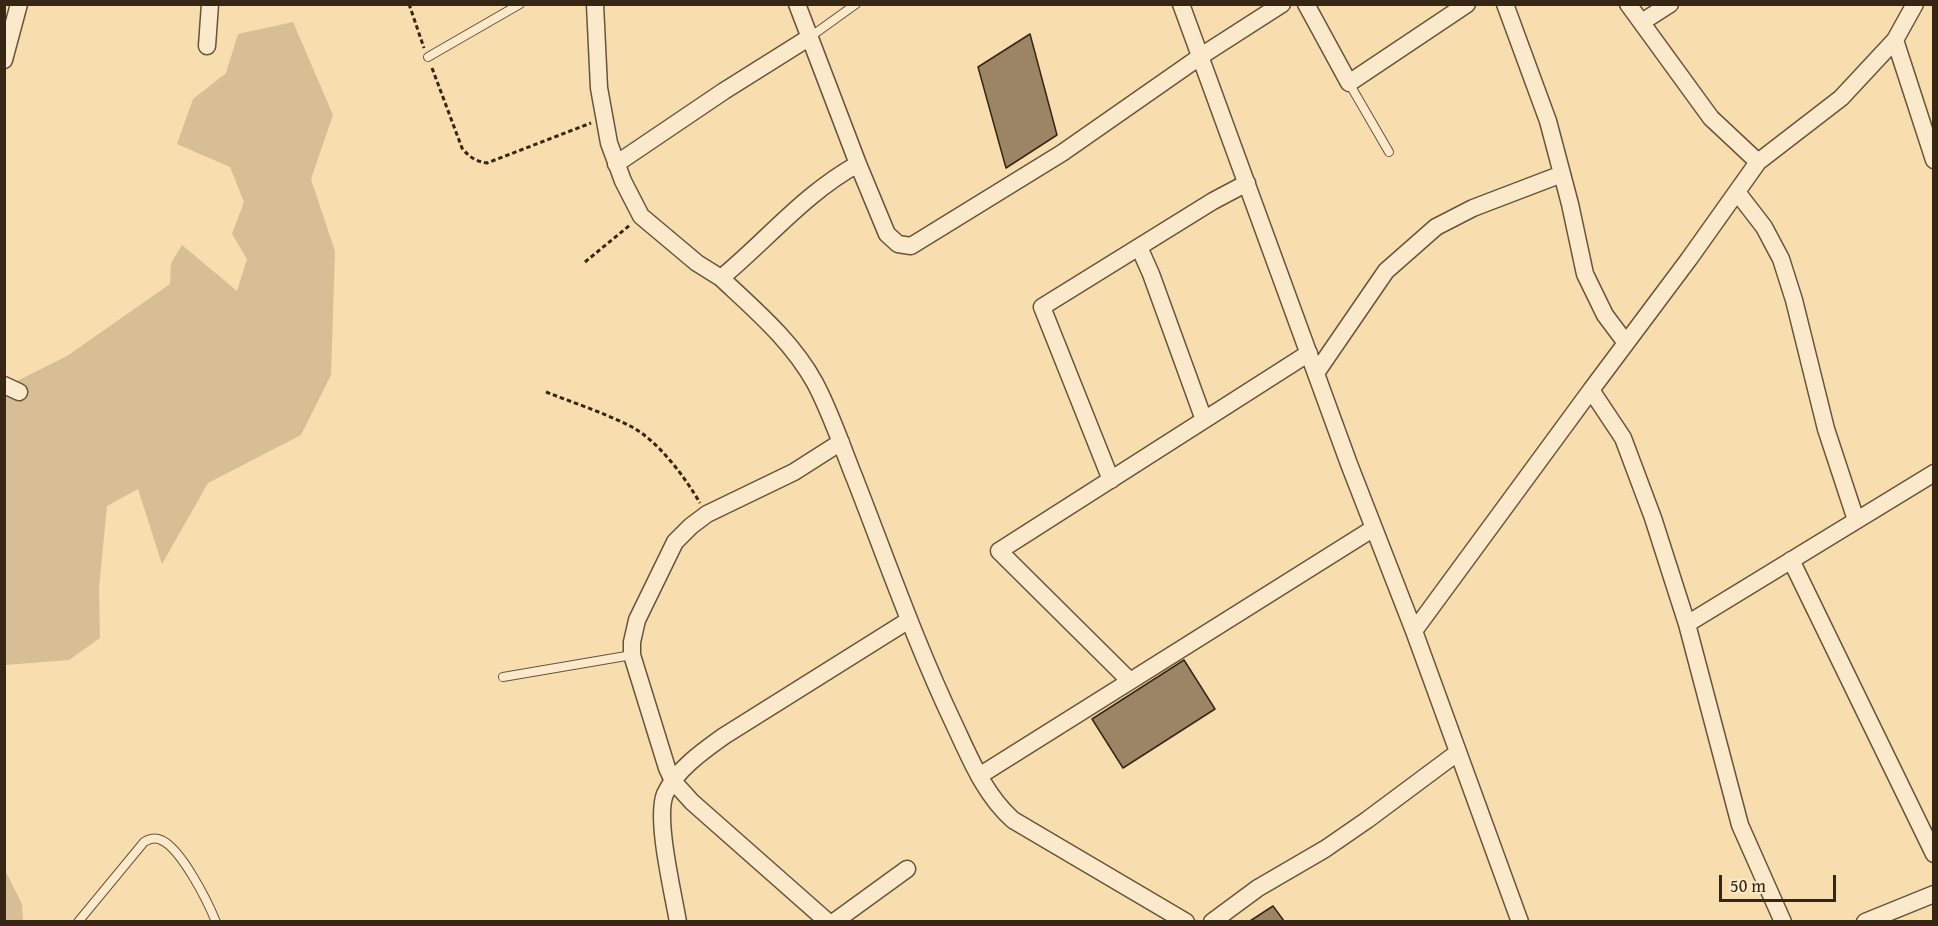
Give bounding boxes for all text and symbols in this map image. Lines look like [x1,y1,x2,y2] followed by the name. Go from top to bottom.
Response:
[1722,863,1839,901] scale bar
[1730,872,1766,899] text: 50 m

